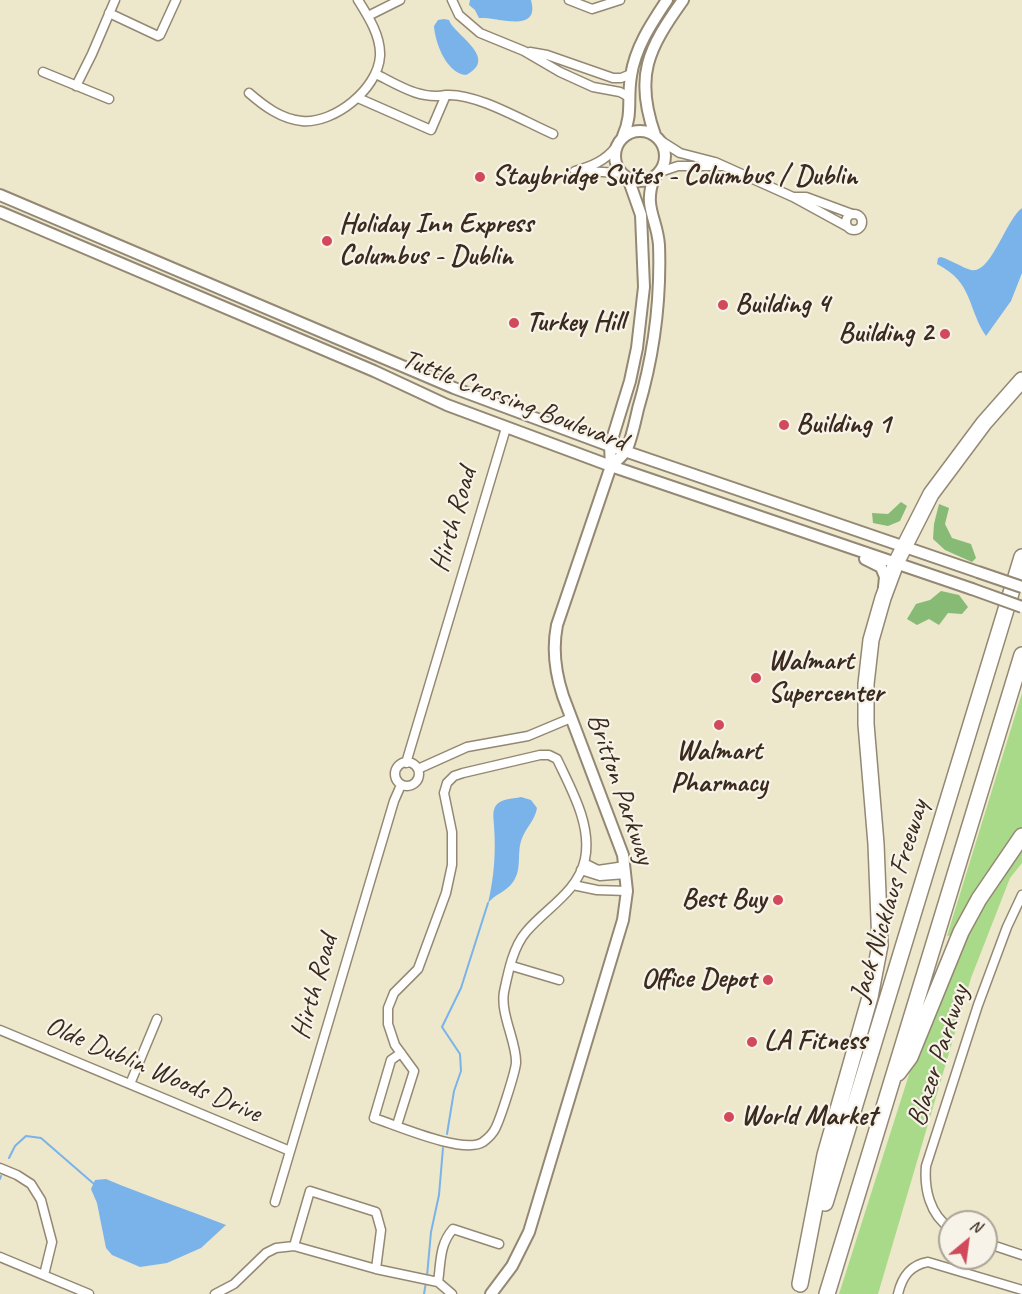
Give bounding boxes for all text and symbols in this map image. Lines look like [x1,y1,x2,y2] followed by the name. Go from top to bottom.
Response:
[492,160,857,194] place label: Staybridge Suites - Columbus / Dublin
[473,170,487,184] marker: Staybridge Suites - Columbus / Dublin
[339,208,533,274] place label: Holiday Inn Express Columbus - Dublin
[320,234,334,248] marker: Holiday Inn Express Columbus - Dublin
[735,288,830,322] place label: Building 4
[716,298,730,312] marker: Building 4
[526,306,625,340] place label: Turkey Hill
[507,316,521,330] marker: Turkey Hill
[838,317,933,351] place label: Building 2
[938,327,952,341] marker: Building 2
[397,343,631,459] street label: Tuttle Crossing Boulevard
[796,408,891,442] place label: Building 1
[777,418,791,432] marker: Building 1
[423,464,485,576] street label: Hirth Road
[768,645,883,711] place label: Walmart Supercenter
[749,671,763,685] marker: Walmart Supercenter
[578,709,662,869] street label: Britton Parkway
[712,718,726,732] marker: Walmart Pharmacy
[671,735,767,801] place label: Walmart Pharmacy
[843,796,937,1006] street label: Jack Nicklaus Freeway
[682,883,766,917] place label: Best Buy
[771,893,785,907] marker: Best Buy
[284,931,346,1043] street label: Hirth Road
[641,963,756,997] place label: Office Depot
[761,973,775,987] marker: Office Depot
[900,981,978,1131] street label: Blazer Parkway
[40,1009,266,1131] street label: Olde Dublin Woods Drive
[764,1025,867,1059] place label: LA Fitness
[745,1035,759,1049] marker: LA Fitness
[741,1100,876,1134] place label: World Market
[722,1110,736,1124] marker: World Market
[938,1210,998,1270] north arrow
[967,1215,985,1237] text: N

